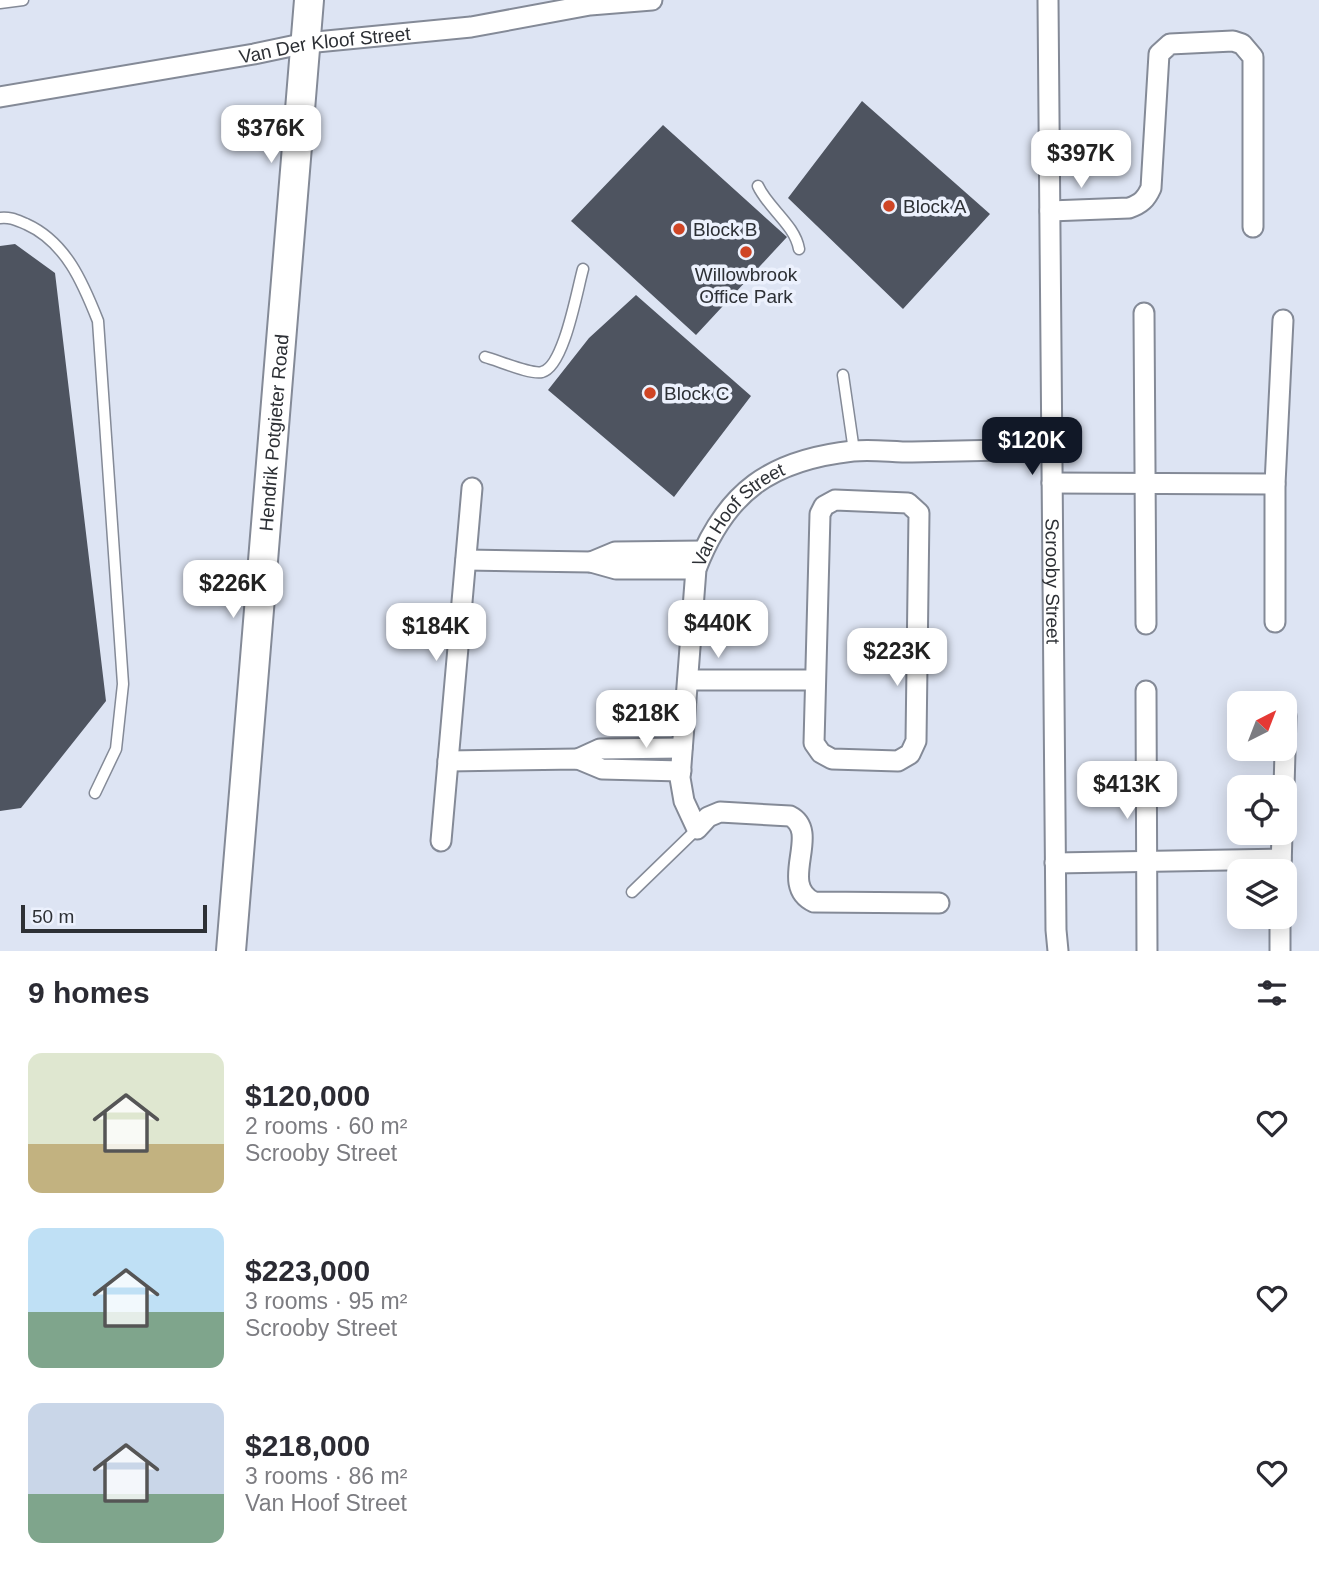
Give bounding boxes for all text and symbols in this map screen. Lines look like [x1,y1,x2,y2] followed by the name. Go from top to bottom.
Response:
[237,22,412,67] street label: Van Der Kloof Street
[222,106,320,165] pin: $376K
[237,115,305,141] text: $376K
[1032,130,1130,190] pin: $397K
[1047,140,1115,166] text: $397K
[903,196,967,217] place label: Block A
[881,198,897,214] marker: Block A
[693,219,757,240] place label: Block B
[671,221,687,237] marker: Block B
[738,244,754,260] marker: Willowbrook Office Park
[695,264,798,307] place label: Willowbrook Office Park
[255,333,292,532] street label: Hendrik Potgieter Road
[664,383,729,404] place label: Block C
[642,385,658,401] marker: Block C
[983,418,1081,477] pin: $120K
[998,427,1066,453] text: $120K
[688,458,788,570] street label: Van Hoof Street
[1042,518,1064,645] street label: Scrooby Street
[184,560,282,620] pin: $226K
[199,570,267,596] text: $226K
[669,600,767,660] pin: $440K
[387,604,485,663] pin: $184K
[684,610,752,636] text: $440K
[402,613,470,639] text: $184K
[848,628,946,688] pin: $223K
[863,638,931,664] text: $223K
[597,690,695,750] pin: $218K
[1227,691,1297,761] north arrow
[1227,691,1297,929] map controls
[612,700,680,726] text: $218K
[1078,762,1176,821] pin: $413K
[1093,771,1161,797] text: $413K
[1227,775,1297,845] button: locate
[1227,859,1297,929] button: layers
[21,902,206,934] scale bar
[32,906,74,927] text: 50 m
[1253,974,1291,1012] icon: filters
[28,976,150,1009] text: 9 homes
[245,1079,370,1112] text: $120,000
[84,1081,168,1165] icon: home
[1253,1104,1291,1142] icon: heart
[245,1113,407,1139] text: 2 rooms · 60 m²
[245,1140,397,1166] text: Scrooby Street
[245,1254,370,1287] text: $223,000
[84,1256,168,1340] icon: home
[1253,1279,1291,1317] icon: heart
[245,1288,407,1314] text: 3 rooms · 95 m²
[245,1315,397,1341] text: Scrooby Street
[245,1429,370,1462] text: $218,000
[84,1431,168,1515] icon: home
[1253,1454,1291,1492] icon: heart
[245,1463,407,1489] text: 3 rooms · 86 m²
[245,1490,407,1516] text: Van Hoof Street

